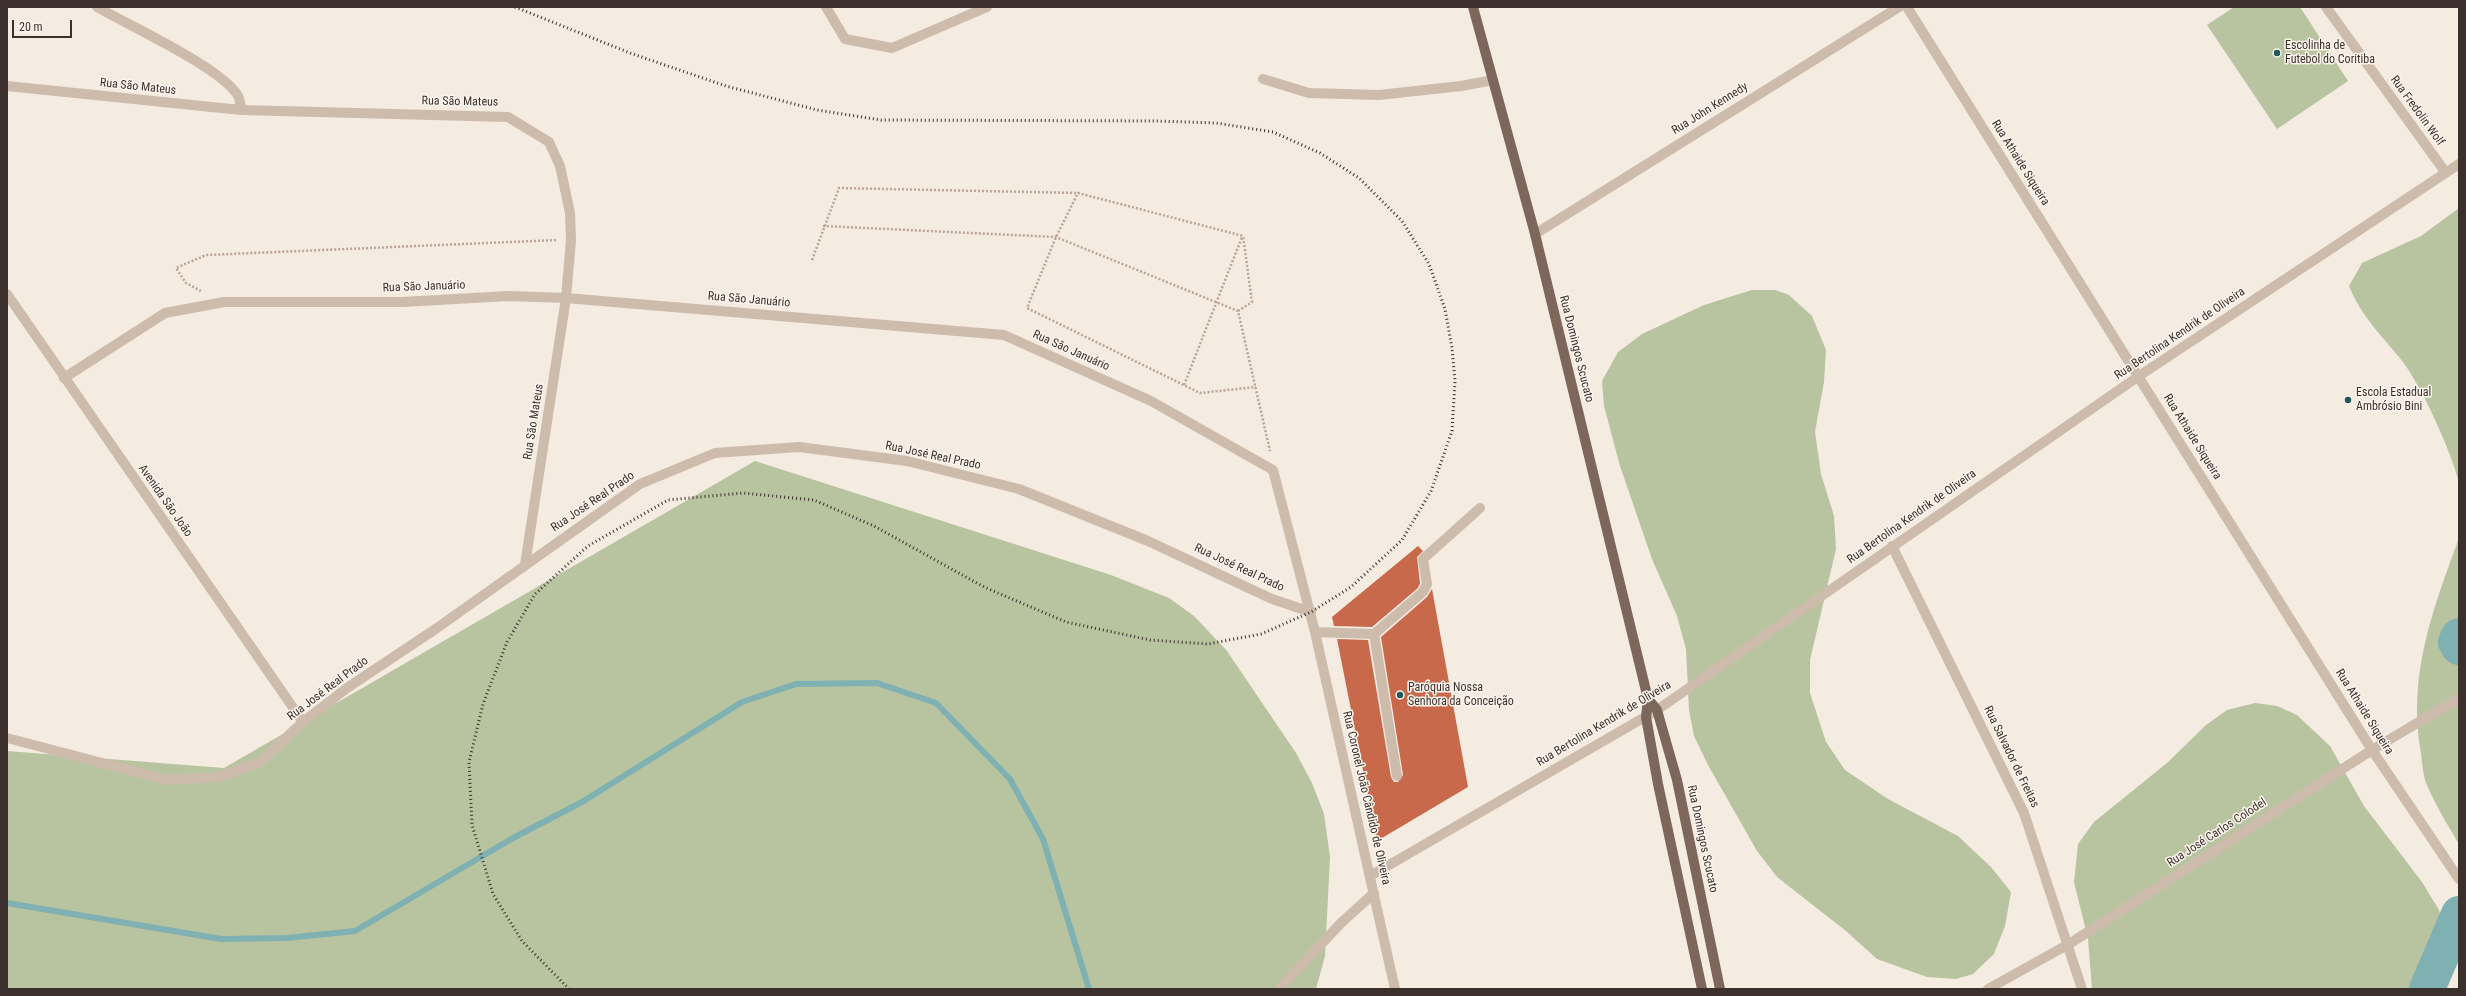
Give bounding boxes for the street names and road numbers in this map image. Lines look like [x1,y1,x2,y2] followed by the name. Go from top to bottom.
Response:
[2387,73,2447,149] street label: Rua Fredolin Wolf
[99,76,177,98] street label: Rua São Mateus
[1669,80,1751,138] street label: Rua John Kennedy
[422,94,498,110] street label: Rua São Mateus
[1988,118,2052,208] street label: Rua Athaide Siqueira
[382,278,466,296] street label: Rua São Januário
[2112,285,2248,383] street label: Rua Bertolina Kendrik de Oliveira
[707,289,791,311] street label: Rua São Januário
[1556,294,1596,404] street label: Rua Domingos Scucato
[1030,328,1112,374] street label: Rua São Januário
[521,383,547,461] street label: Rua São Mateus
[2160,392,2224,482] street label: Rua Athaide Siqueira
[884,439,982,473] street label: Rua José Real Prado
[135,462,195,540] street label: Avenida São João
[1845,467,1979,567] street label: Rua Bertolina Kendrik de Oliveira
[549,469,637,535] street label: Rua José Real Prado
[1192,541,1286,595] street label: Rua José Real Prado
[285,654,371,724] street label: Rua José Real Prado
[2332,667,2396,757] street label: Rua Athaide Siqueira
[1534,678,1674,770] street label: Rua Bertolina Kendrik de Oliveira
[1980,704,2042,810] street label: Rua Salvador de Freitas
[1339,710,1393,886] street label: Rua Coronel João Cândido de Oliveira
[1684,784,1720,894] street label: Rua Domingos Scucato
[2165,796,2269,870] street label: Rua José Carlos Colodel

